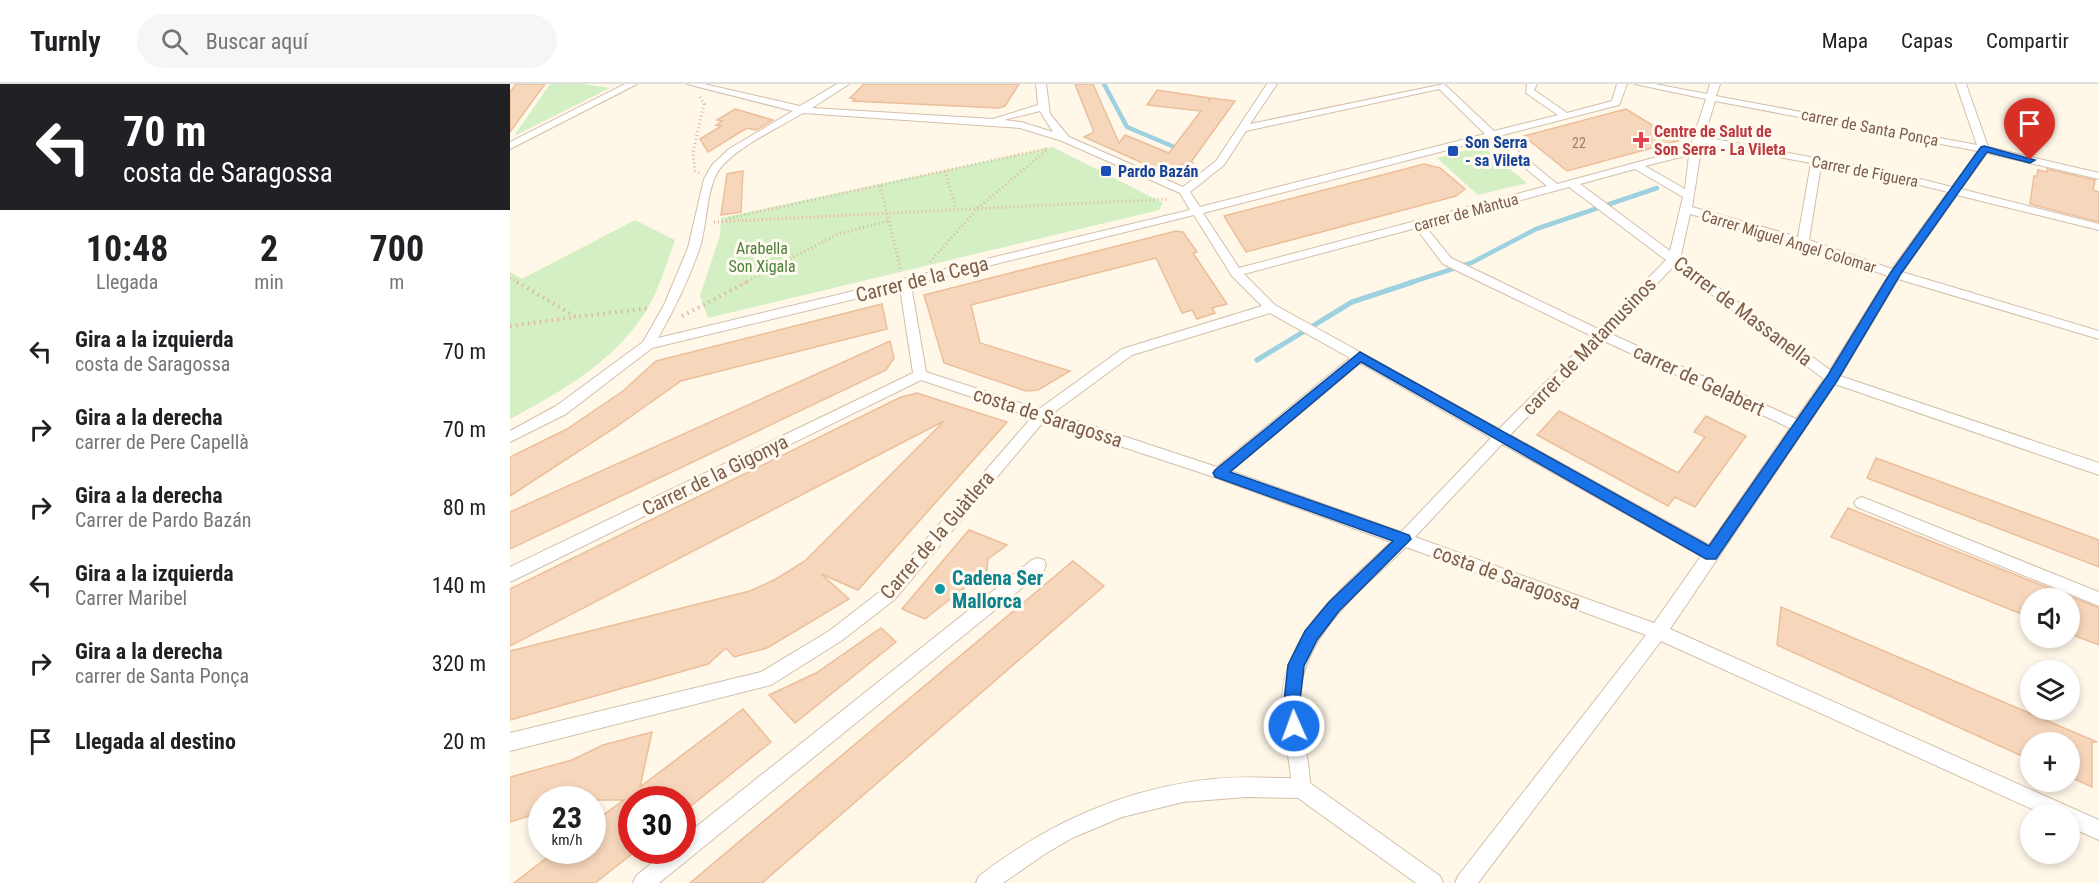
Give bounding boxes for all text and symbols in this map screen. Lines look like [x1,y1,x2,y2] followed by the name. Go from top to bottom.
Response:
[137,14,557,68] search box
[30,25,101,58] text: Turnly
[158,25,191,58] icon: search
[206,29,308,54] text: Buscar aquí
[1822,29,1868,53] text: Mapa
[1901,29,1953,53] text: Capas
[1986,29,2069,53] text: Compartir
[2004,98,2055,160] pin
[1800,105,1940,150] street label: carrer de Santa Ponça
[123,107,206,156] text: 70 m
[2013,107,2046,140] icon: arrive
[24,108,102,186] icon: left
[1654,122,1786,159] place label: Centre de Salut de Son Serra - La Vileta
[1632,131,1650,149] marker: Centre de Salut de Son Serra - La Vileta
[1465,133,1531,170] place label: Son Serra - sa Vileta
[1572,135,1586,151] house number: 22
[1446,144,1460,158] marker: Son Serra - sa Vileta
[1810,152,1920,191] street label: Carrer de Figuera
[123,157,333,189] text: costa de Saragossa
[1118,162,1199,181] place label: Pardo Bazán
[1099,164,1113,178] marker: Pardo Bazán
[1412,189,1520,236] street label: carrer de Màntua
[1699,206,1879,277] street label: Carrer Miguel Angel Colomar
[86,228,168,270] text: 10:48
[260,228,278,270] text: 2
[370,228,424,270] text: 700
[728,239,796,276] park label: Arabella Son Xigala
[853,251,991,307] street label: Carrer de la Cega
[1669,251,1817,371] street label: Carrer de Massanella
[96,270,158,294] text: Llegada
[254,270,284,294] text: min
[389,270,404,294] text: m
[1517,272,1661,420] street label: carrer de Matamusinos
[75,327,234,352] text: Gira a la izquierda
[24,335,57,368] icon: left
[443,339,486,364] text: 70 m
[1630,339,1768,421] street label: carrer de Gelabert
[75,352,230,376] text: costa de Saragossa
[970,382,1126,452] street label: costa de Saragossa
[75,405,223,430] text: Gira a la derecha
[24,413,57,446] icon: right
[443,417,486,442] text: 70 m
[638,429,792,521] street label: Carrer de la Gigonya
[75,430,249,454] text: carrer de Pere Capellà
[875,466,999,604] street label: Carrer de la Guàtlera
[75,483,223,508] text: Gira a la derecha
[24,491,57,524] icon: right
[443,495,486,520] text: 80 m
[75,508,251,532] text: Carrer de Pardo Bazán
[1430,539,1584,615] street label: costa de Saragossa
[75,561,234,586] text: Gira a la izquierda
[952,566,1044,613] place label: Cadena Ser Mallorca
[24,569,57,602] icon: left
[432,573,486,598] text: 140 m
[933,582,947,596] marker: Cadena Ser Mallorca
[75,586,187,610] text: Carrer Maribel
[2020,588,2080,864] map controls
[2020,588,2080,648] button: sound
[75,639,223,664] text: Gira a la derecha
[24,647,57,680] icon: right
[432,651,486,676] text: 320 m
[2020,660,2080,720] button: layers
[75,664,249,688] text: carrer de Santa Ponça
[1262,694,1326,758] position arrow
[24,725,57,758] icon: arrive
[75,729,236,754] text: Llegada al destino
[443,729,486,754] text: 20 m
[2020,732,2080,792] button: +
[618,786,696,864] speed limit sign: 30
[552,800,582,835] text: 23
[2020,804,2080,864] button: −
[552,831,582,849] text: km/h

